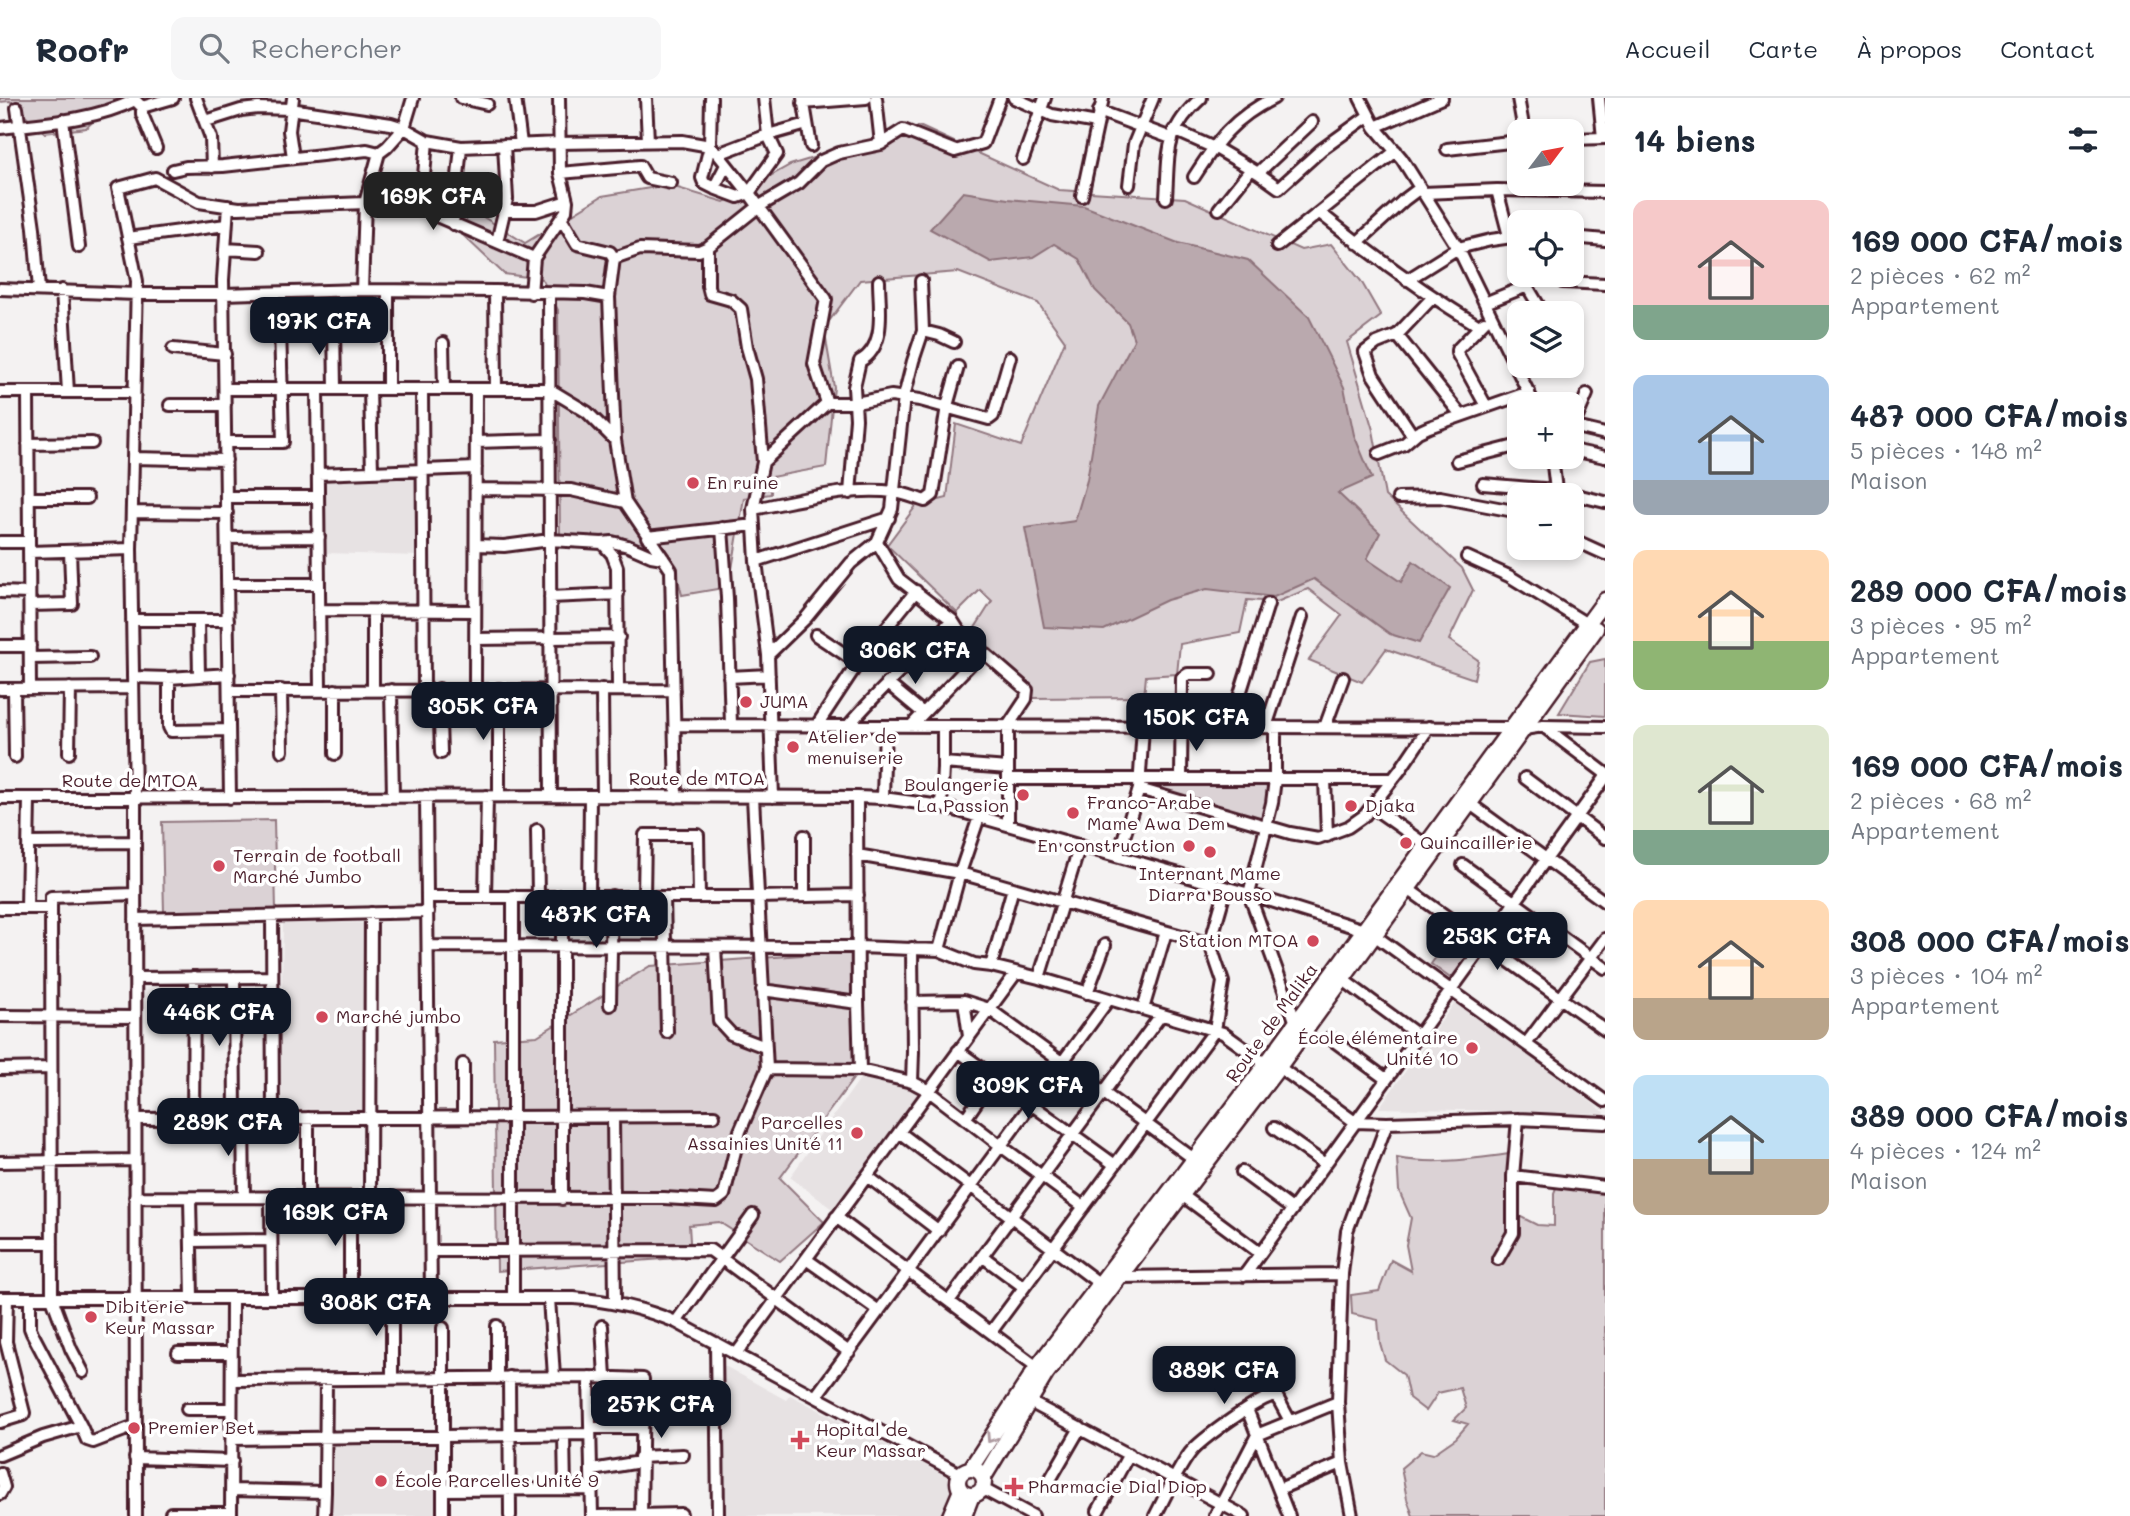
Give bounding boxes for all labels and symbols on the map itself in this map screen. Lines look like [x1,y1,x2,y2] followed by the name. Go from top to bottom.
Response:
[1507,119,1584,196] north arrow
[361,172,505,232] pin: 169K CFA
[247,298,391,357] pin: 197K CFA
[707,470,779,494] place label: En ruine
[685,475,701,491] marker: En ruine
[843,626,987,686] pin: 306K CFA
[411,682,555,742] pin: 305K CFA
[760,689,809,713] place label: JUMA
[738,694,754,710] marker: JUMA
[1124,694,1268,753] pin: 150K CFA
[807,724,903,769] place label: Atelier de menuiserie
[785,739,801,755] marker: Atelier de menuiserie
[629,766,765,790] street label: Route de MTOA
[62,768,198,792] street label: Route de MTOA
[904,772,1009,817] place label: Boulangerie La Passion
[1015,787,1031,803] marker: Boulangerie La Passion
[1087,790,1225,835] place label: Franco-Arabe Mame Awa Dem
[1365,793,1415,817] place label: Djaka
[1343,798,1359,814] marker: Djaka
[1065,805,1081,821] marker: Franco-Arabe Mame Awa Dem
[1420,830,1533,854] place label: Quincaillerie
[1038,833,1175,857] place label: En construction
[1398,835,1414,851] marker: Quincaillerie
[1181,838,1197,854] marker: En construction
[233,843,401,888] place label: Terrain de football Marché Jumbo
[1202,844,1218,860] marker: Internant Mame Diarra Bousso
[211,858,227,874] marker: Terrain de football Marché Jumbo
[1139,861,1281,906] place label: Internant Mame Diarra Bousso
[524,890,668,950] pin: 487K CFA
[1425,912,1569,972] pin: 253K CFA
[1179,928,1299,952] place label: Station MTOA
[1305,933,1321,949] marker: Station MTOA
[1220,958,1323,1087] street label: Route de Malika
[147,988,291,1048] pin: 446K CFA
[336,1004,461,1028] place label: Marché jumbo
[314,1009,330,1025] marker: Marché jumbo
[1298,1025,1458,1070] place label: École élémentaire Unité 10
[1464,1040,1480,1056] marker: École élémentaire Unité 10
[956,1062,1100,1121] pin: 309K CFA
[156,1098,300,1158] pin: 289K CFA
[687,1110,843,1155] place label: Parcelles Assainies Unité 11
[849,1125,865,1141] marker: Parcelles Assainies Unité 11
[263,1188,407,1248] pin: 169K CFA
[304,1278,448,1338] pin: 308K CFA
[105,1294,215,1339] place label: Dibiterie Keur Massar
[83,1309,99,1325] marker: Dibiterie Keur Massar
[1152,1346,1296,1406] pin: 389K CFA
[589,1380,733,1440] pin: 257K CFA
[148,1415,255,1439] place label: Premier Bet
[816,1417,926,1462] place label: Hopital de Keur Massar
[126,1420,142,1436] marker: Premier Bet
[790,1430,810,1450] marker: Hopital de Keur Massar
[986,1430,999,1443] one-way arrow
[395,1468,599,1492] place label: École Parcelles Unité 9
[373,1473,389,1489] marker: École Parcelles Unité 9
[1028,1474,1207,1498] place label: Pharmacie Dial Diop
[1006,1479,1022,1495] marker: Pharmacie Dial Diop

